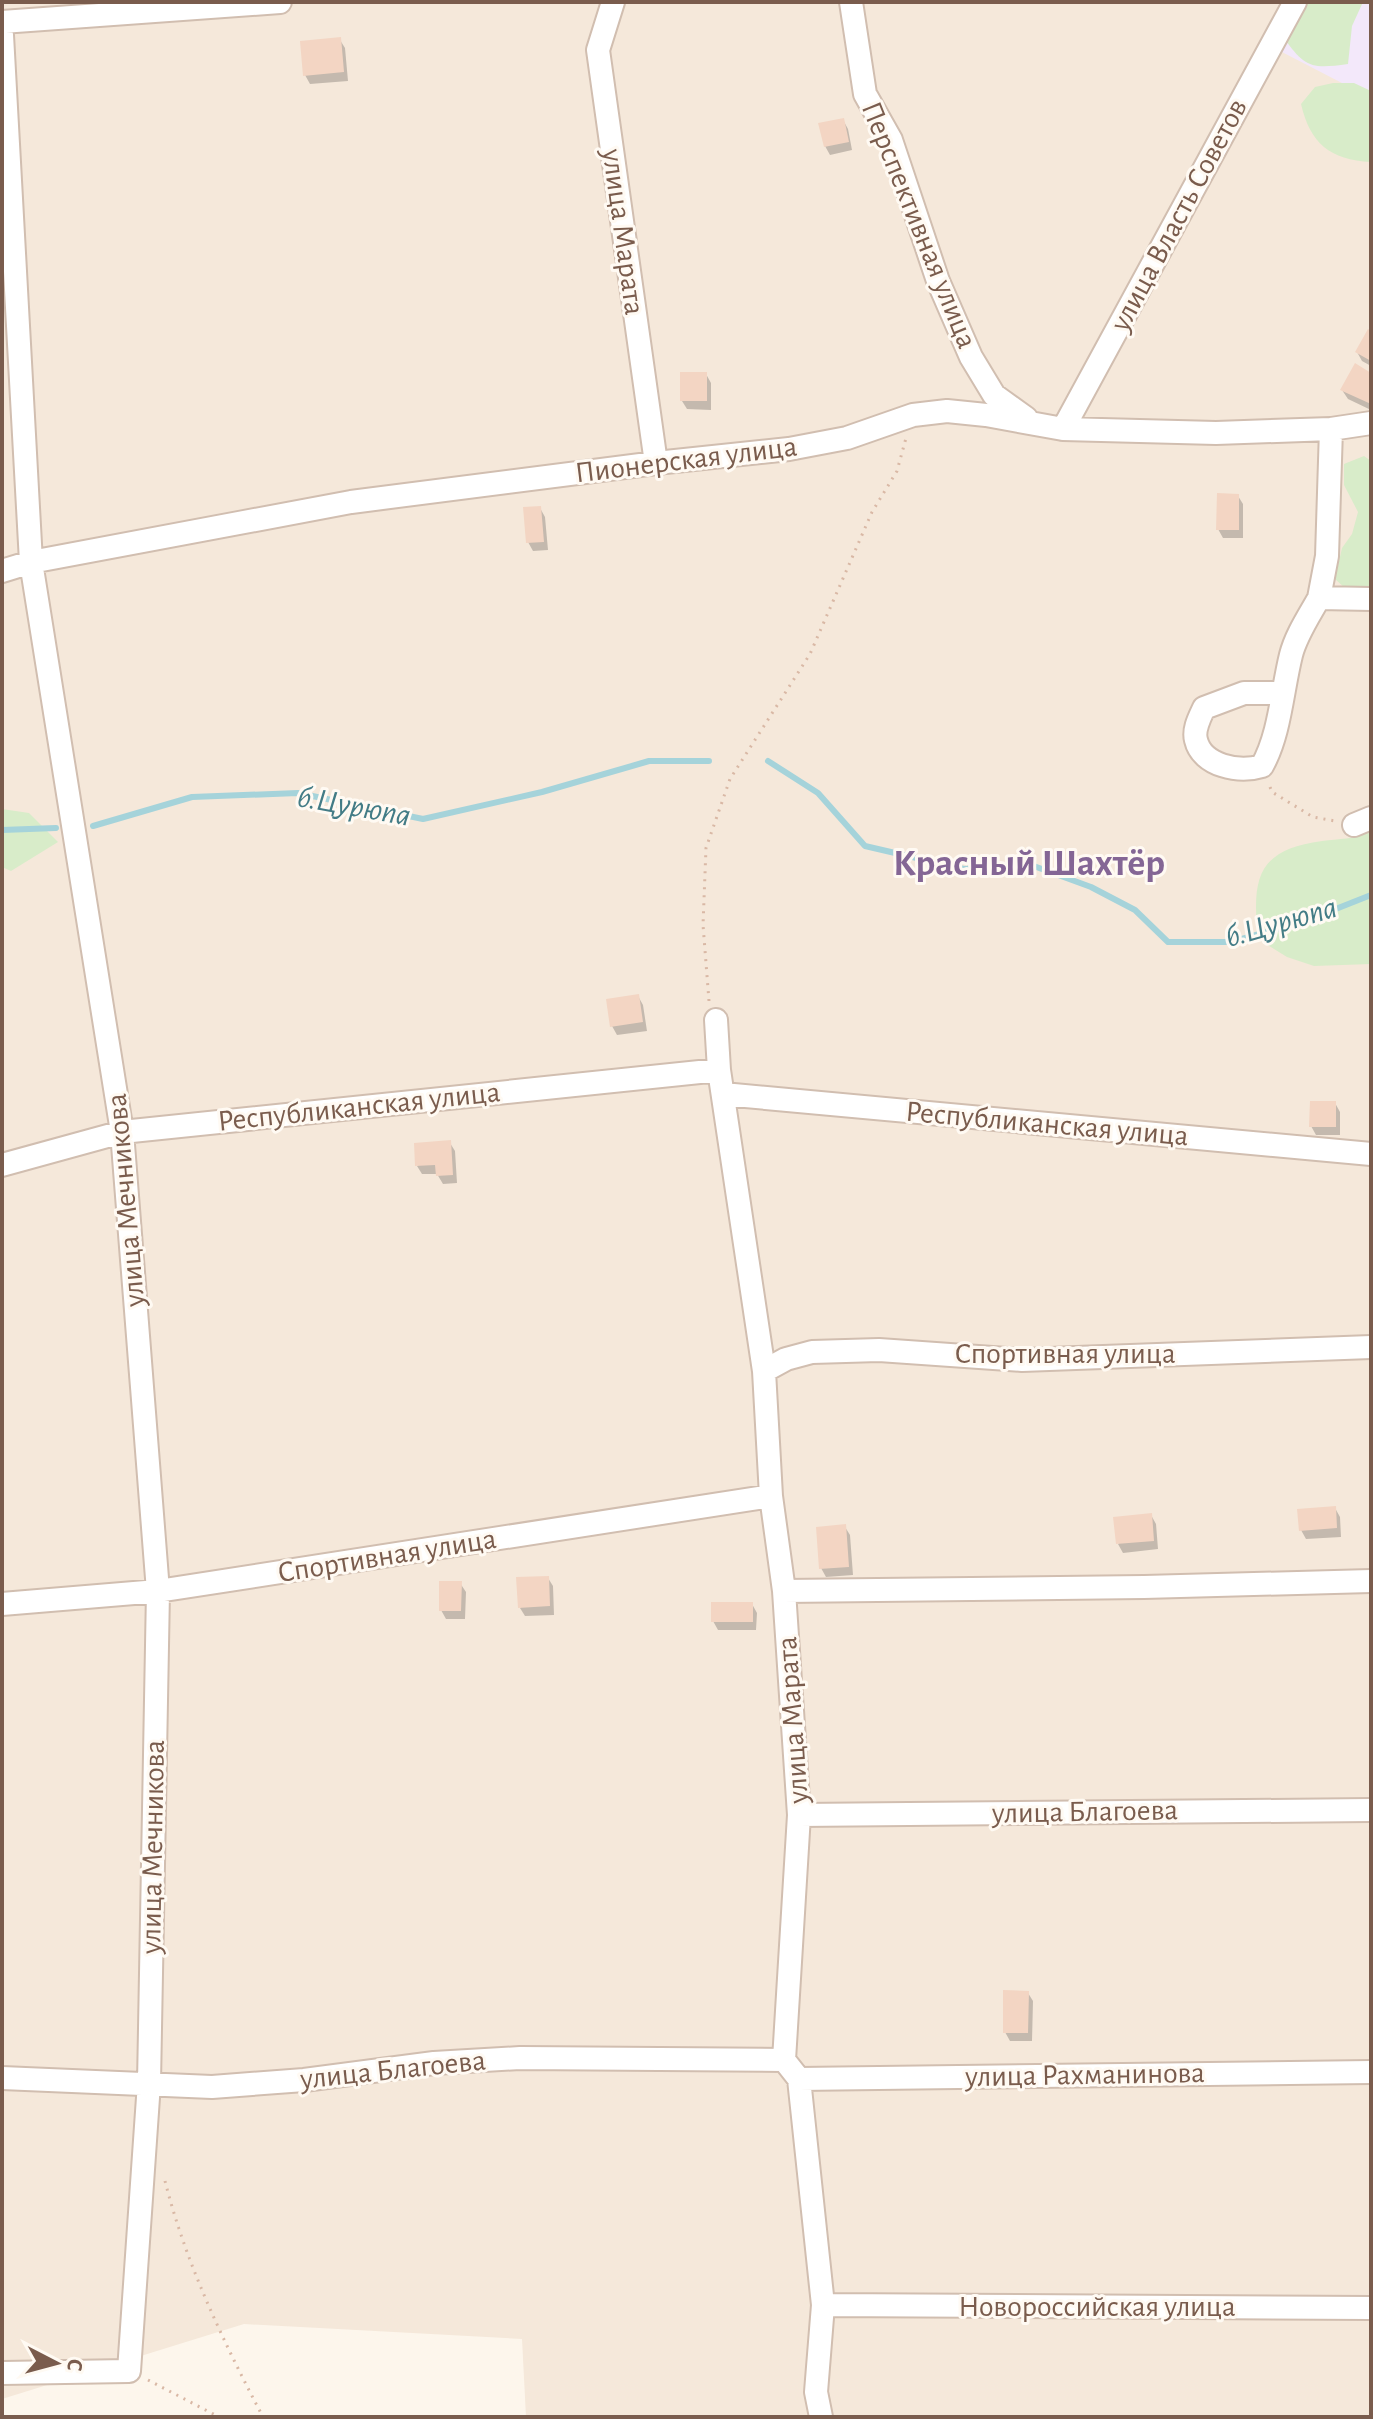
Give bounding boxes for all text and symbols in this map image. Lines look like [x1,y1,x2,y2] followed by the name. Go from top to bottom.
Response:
[1105,94,1253,337] street label: улица Власть Советов
[856,97,982,353] street label: Перспективная улица
[596,146,650,317] street label: улица Марата
[573,431,799,489] street label: Пионерская улица
[295,780,413,833] water label: б.Цурюпа
[893,845,1165,883] district label: Красный Шахтёр
[1222,891,1341,954] water label: б.Цурюпа
[216,1077,502,1137] street label: Республиканская улица
[102,1092,150,1309] street label: улица Мечникова
[904,1097,1190,1151] street label: Республиканская улица
[954,1339,1176,1369] street label: Спортивная улица
[275,1524,499,1588] street label: Спортивная улица
[772,1635,814,1806] street label: улица Марата
[136,1740,170,1955] street label: улица Мечникова
[991,1795,1178,1829] street label: улица Благоева
[298,2045,487,2095] street label: улица Благоева
[964,2058,1205,2092] street label: улица Рахманинова
[958,2292,1236,2322] street label: Новороссийская улица
[16,2323,96,2403] north arrow
[63,2358,86,2372] text: С

